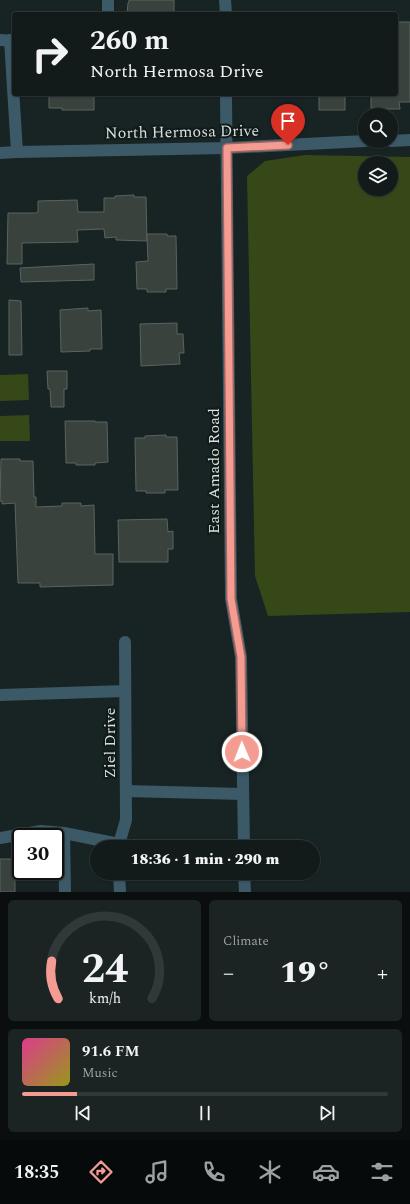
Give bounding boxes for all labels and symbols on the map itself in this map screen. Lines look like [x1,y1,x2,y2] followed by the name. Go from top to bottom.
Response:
[271,104,305,145] pin
[105,119,259,145] street label: North Hermosa Drive
[202,408,226,534] street label: East Amado Road
[98,708,122,778] street label: Ziel Drive
[221,731,263,773] position arrow
[12,828,64,880] speed limit sign: 30

